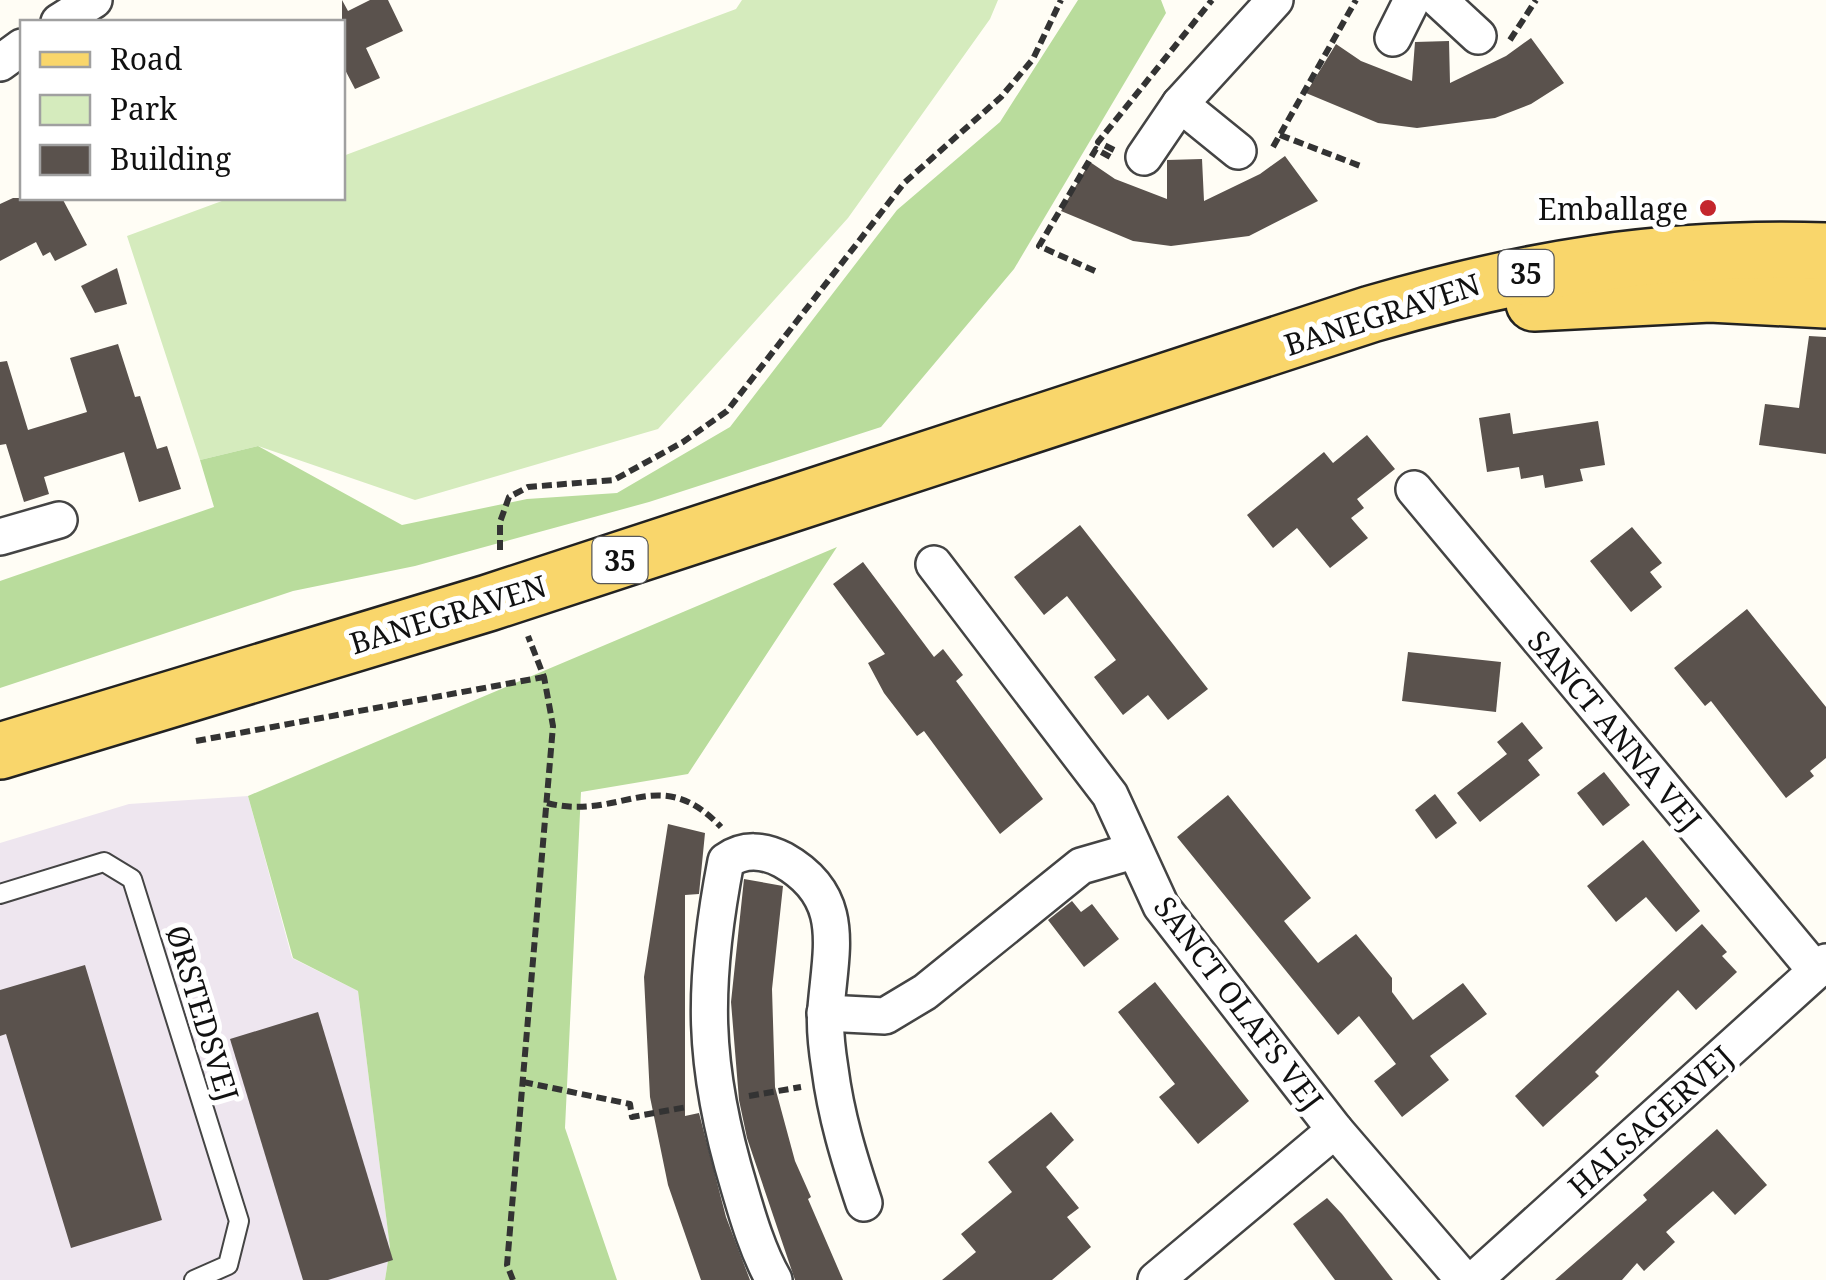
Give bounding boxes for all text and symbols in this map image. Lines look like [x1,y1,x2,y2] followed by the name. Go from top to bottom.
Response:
[20,20,345,200] legend
[110,38,182,79] text: Road
[110,88,177,129] text: Park
[110,138,231,179] text: Building
[1538,188,1688,229] place label: Emballage
[1697,197,1719,219] marker: Emballage
[1498,250,1554,296] road number: 35
[1279,263,1485,365] street label: BANEGRAVEN
[592,537,648,583] road number: 35
[345,565,551,663] street label: BANEGRAVEN
[1519,621,1711,839] street label: SANCT ANNA VEJ
[1145,888,1333,1118] street label: SANCT OLAFS VEJ
[157,920,249,1106] street label: ØRSTEDSVEJ
[1559,1036,1741,1206] street label: HALSAGERVEJ

